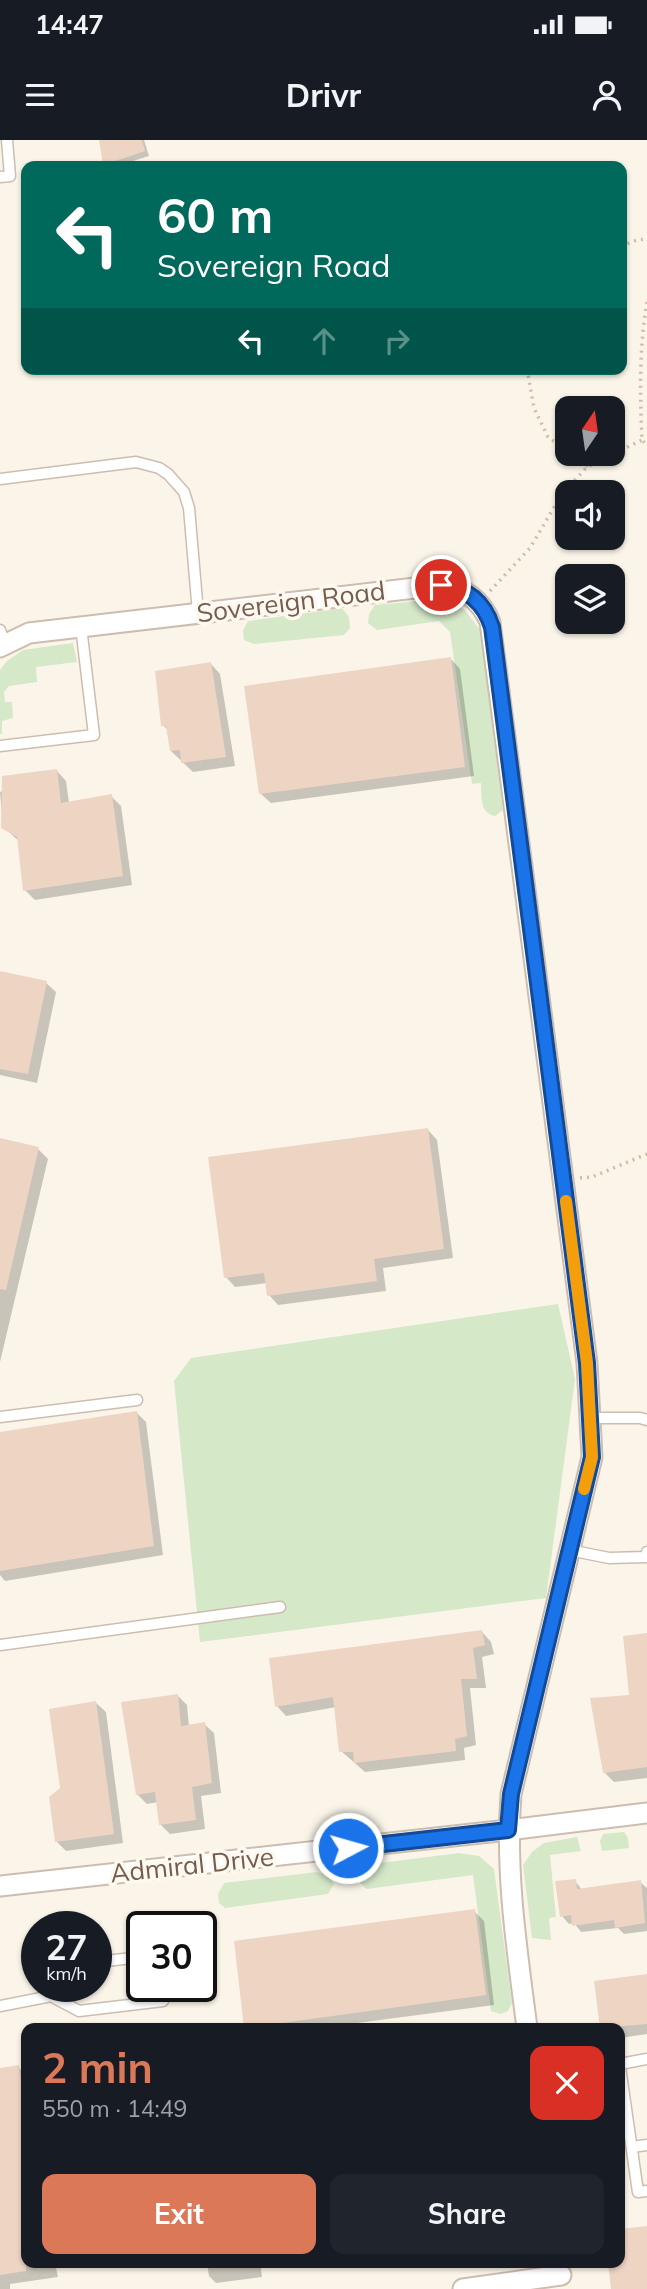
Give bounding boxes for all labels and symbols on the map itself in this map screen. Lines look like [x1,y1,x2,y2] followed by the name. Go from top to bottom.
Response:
[555,396,625,466] north arrow
[411,555,471,615] pin
[195,574,387,629] street label: Sovereign Road
[311,1811,385,1885] position arrow
[109,1840,275,1889] street label: Admiral Drive
[126,1911,217,2002] speed limit sign: 30

